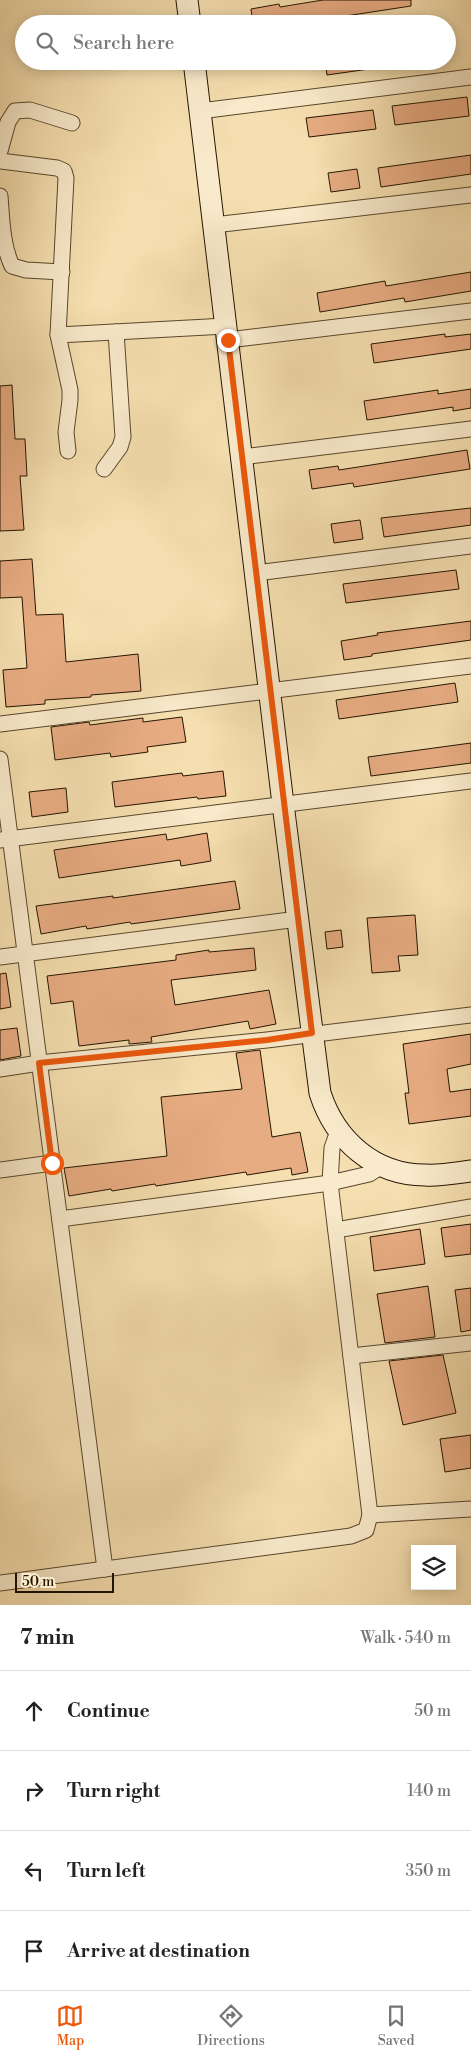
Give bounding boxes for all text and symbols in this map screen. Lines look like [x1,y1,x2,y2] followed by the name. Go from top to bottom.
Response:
[15,15,456,70] search box
[33,29,61,57] icon: search
[73,31,174,55] text: Search here
[217,329,240,352] route end
[41,1152,64,1175] route start
[411,1545,456,1590] map controls
[411,1545,456,1590] button: layers
[15,1570,114,1593] scale bar
[22,1573,54,1591] text: 50 m
[20,1625,74,1651] text: 7 min
[361,1628,451,1648] text: Walk · 540 m
[20,1697,48,1725] icon: ahead
[67,1699,150,1723] text: Continue
[414,1701,451,1721] text: 50 m
[20,1777,48,1805] icon: right
[67,1779,160,1803] text: Turn right
[407,1781,451,1801] text: 140 m
[20,1857,48,1885] icon: left
[67,1859,146,1883] text: Turn left
[405,1861,451,1881] text: 350 m
[20,1937,48,1965] icon: arrive
[67,1939,250,1963] text: Arrive at destination
[56,2002,84,2050] tab: Map
[197,2002,265,2050] tab: Directions
[378,2002,415,2050] tab: Saved

